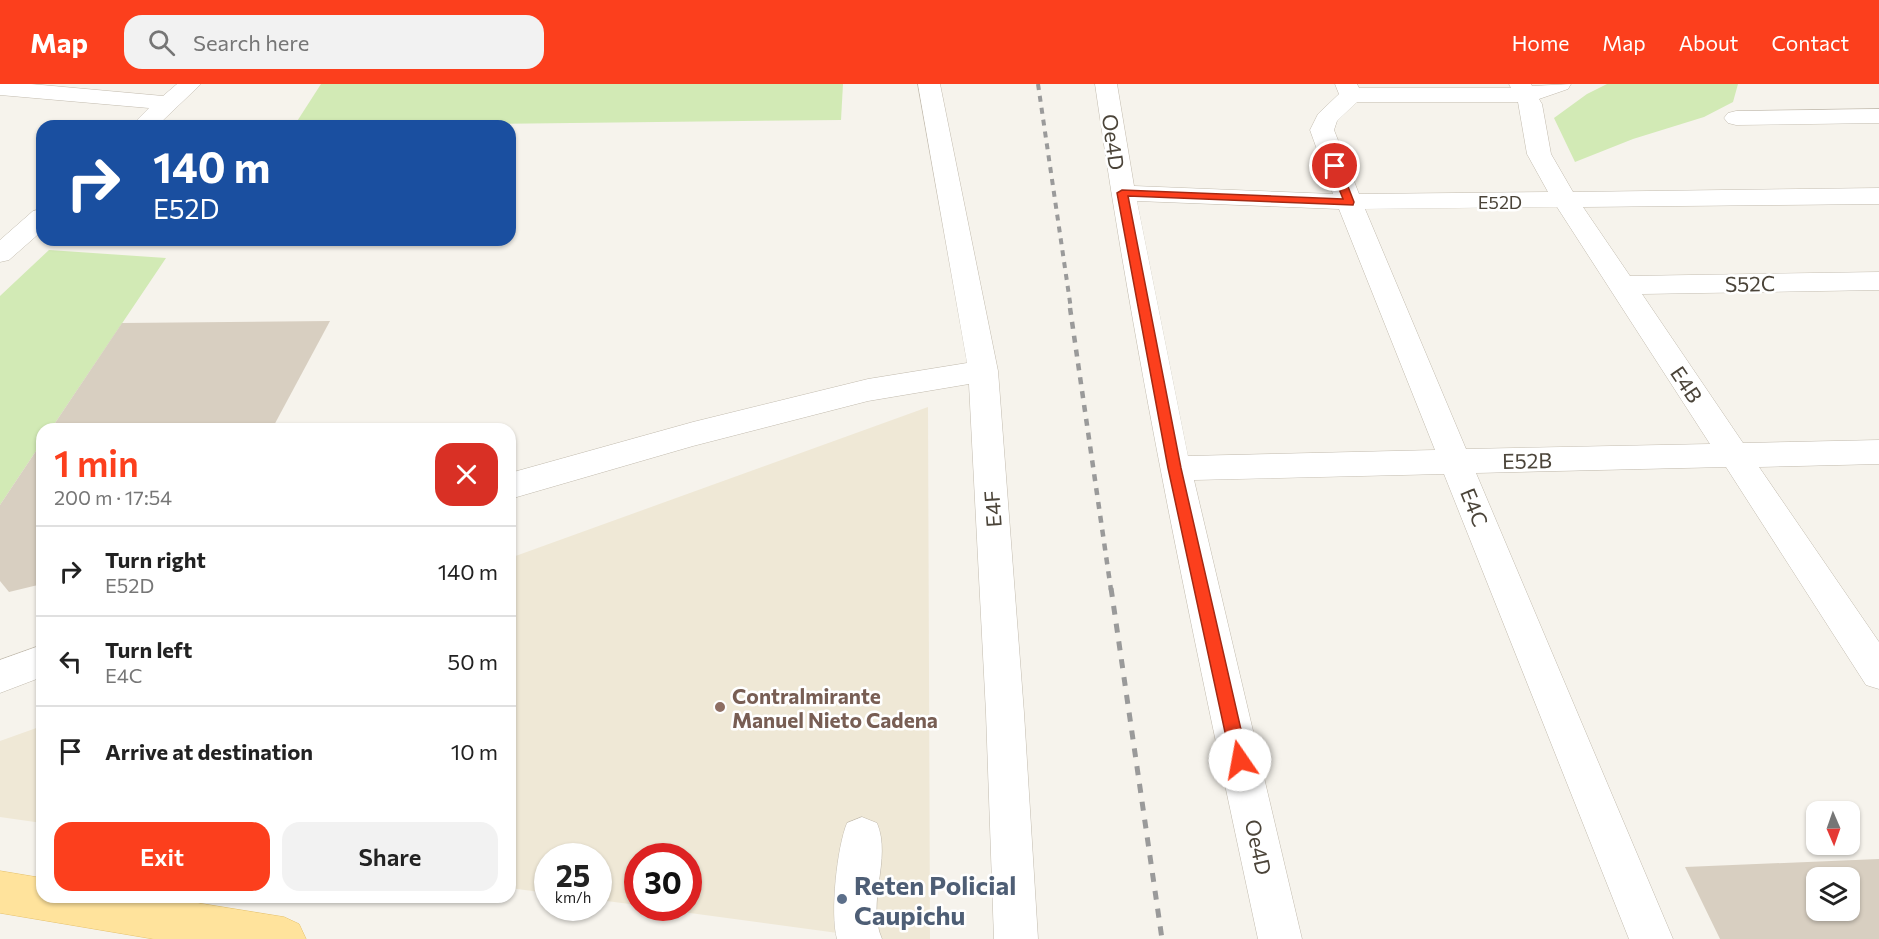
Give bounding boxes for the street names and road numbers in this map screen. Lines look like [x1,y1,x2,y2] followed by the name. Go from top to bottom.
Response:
[1098,112,1130,172] street label: Oe4D
[1478,191,1522,213] street label: E52D
[1725,270,1775,296] street label: S52C
[1666,361,1708,407] street label: E4B
[1502,447,1552,473] street label: E52B
[1456,484,1494,530] street label: E4C
[978,490,1006,528] street label: E4F
[1240,817,1278,877] street label: Oe4D

